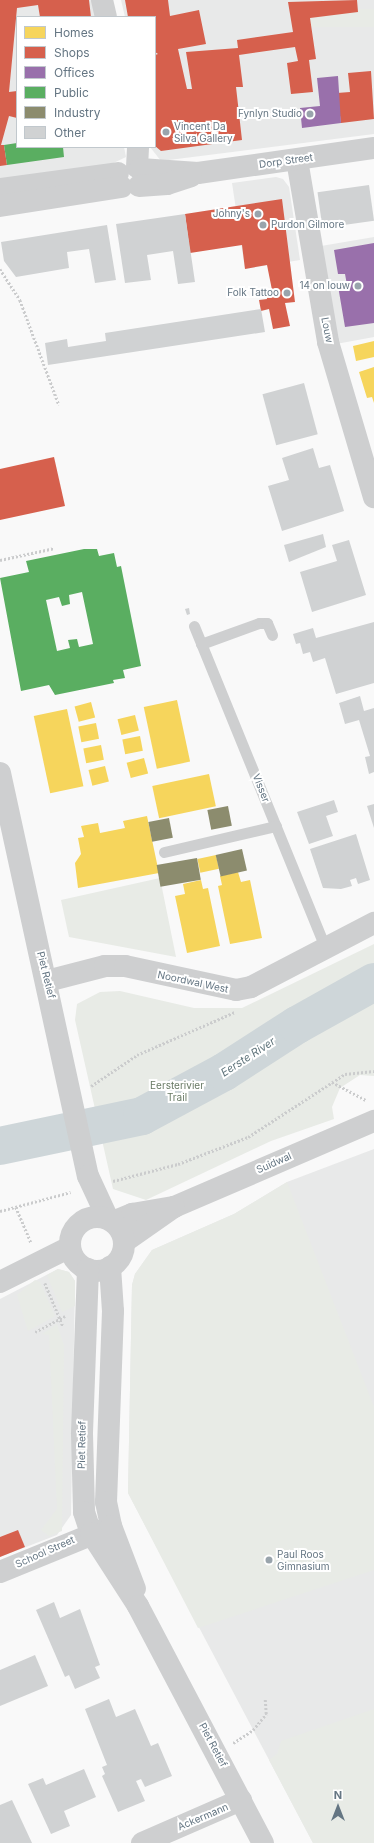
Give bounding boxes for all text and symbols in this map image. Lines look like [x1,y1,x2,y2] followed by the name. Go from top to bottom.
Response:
[16,16,156,148] legend
[54,25,94,40] text: Homes
[54,45,90,60] text: Shops
[54,65,95,80] text: Offices
[54,85,89,100] text: Public
[54,105,100,120] text: Industry
[238,108,302,120] place label: Fynlyn Studio
[305,109,315,119] marker: Fynlyn Studio
[174,120,233,144] place label: Vincent Da Silva Gallery
[54,125,86,140] text: Other
[161,127,171,137] marker: Vincent Da Silva Gallery
[258,151,314,171] street label: Dorp Street
[213,208,250,220] place label: Johny's
[253,209,263,219] marker: Johny's
[271,219,344,231] place label: Purdon Gilmore
[258,220,268,230] marker: Purdon Gilmore
[299,280,350,292] place label: 14 on louw
[353,281,363,291] marker: 14 on louw
[227,287,279,299] place label: Folk Tattoo
[282,288,292,298] marker: Folk Tattoo
[319,316,335,344] street label: Louw
[250,772,272,804] street label: Visser
[34,950,58,1000] street label: Piet Retief
[157,969,229,995] street label: Noordwal West
[218,1035,278,1079] water label: Eerste River
[150,1079,204,1102] park label: Eersterivier Trail
[255,1150,293,1176] street label: Suidwal
[76,1421,88,1469] street label: Piet Retief
[14,1534,76,1570] street label: School Street
[277,1548,330,1572] place label: Paul Roos Gimnasium
[264,1555,274,1565] marker: Paul Roos Gimnasium
[196,1721,230,1769] street label: Piet Retief
[318,1787,358,1827] north arrow
[334,1788,342,1802] text: N
[176,1801,230,1833] street label: Ackermann

